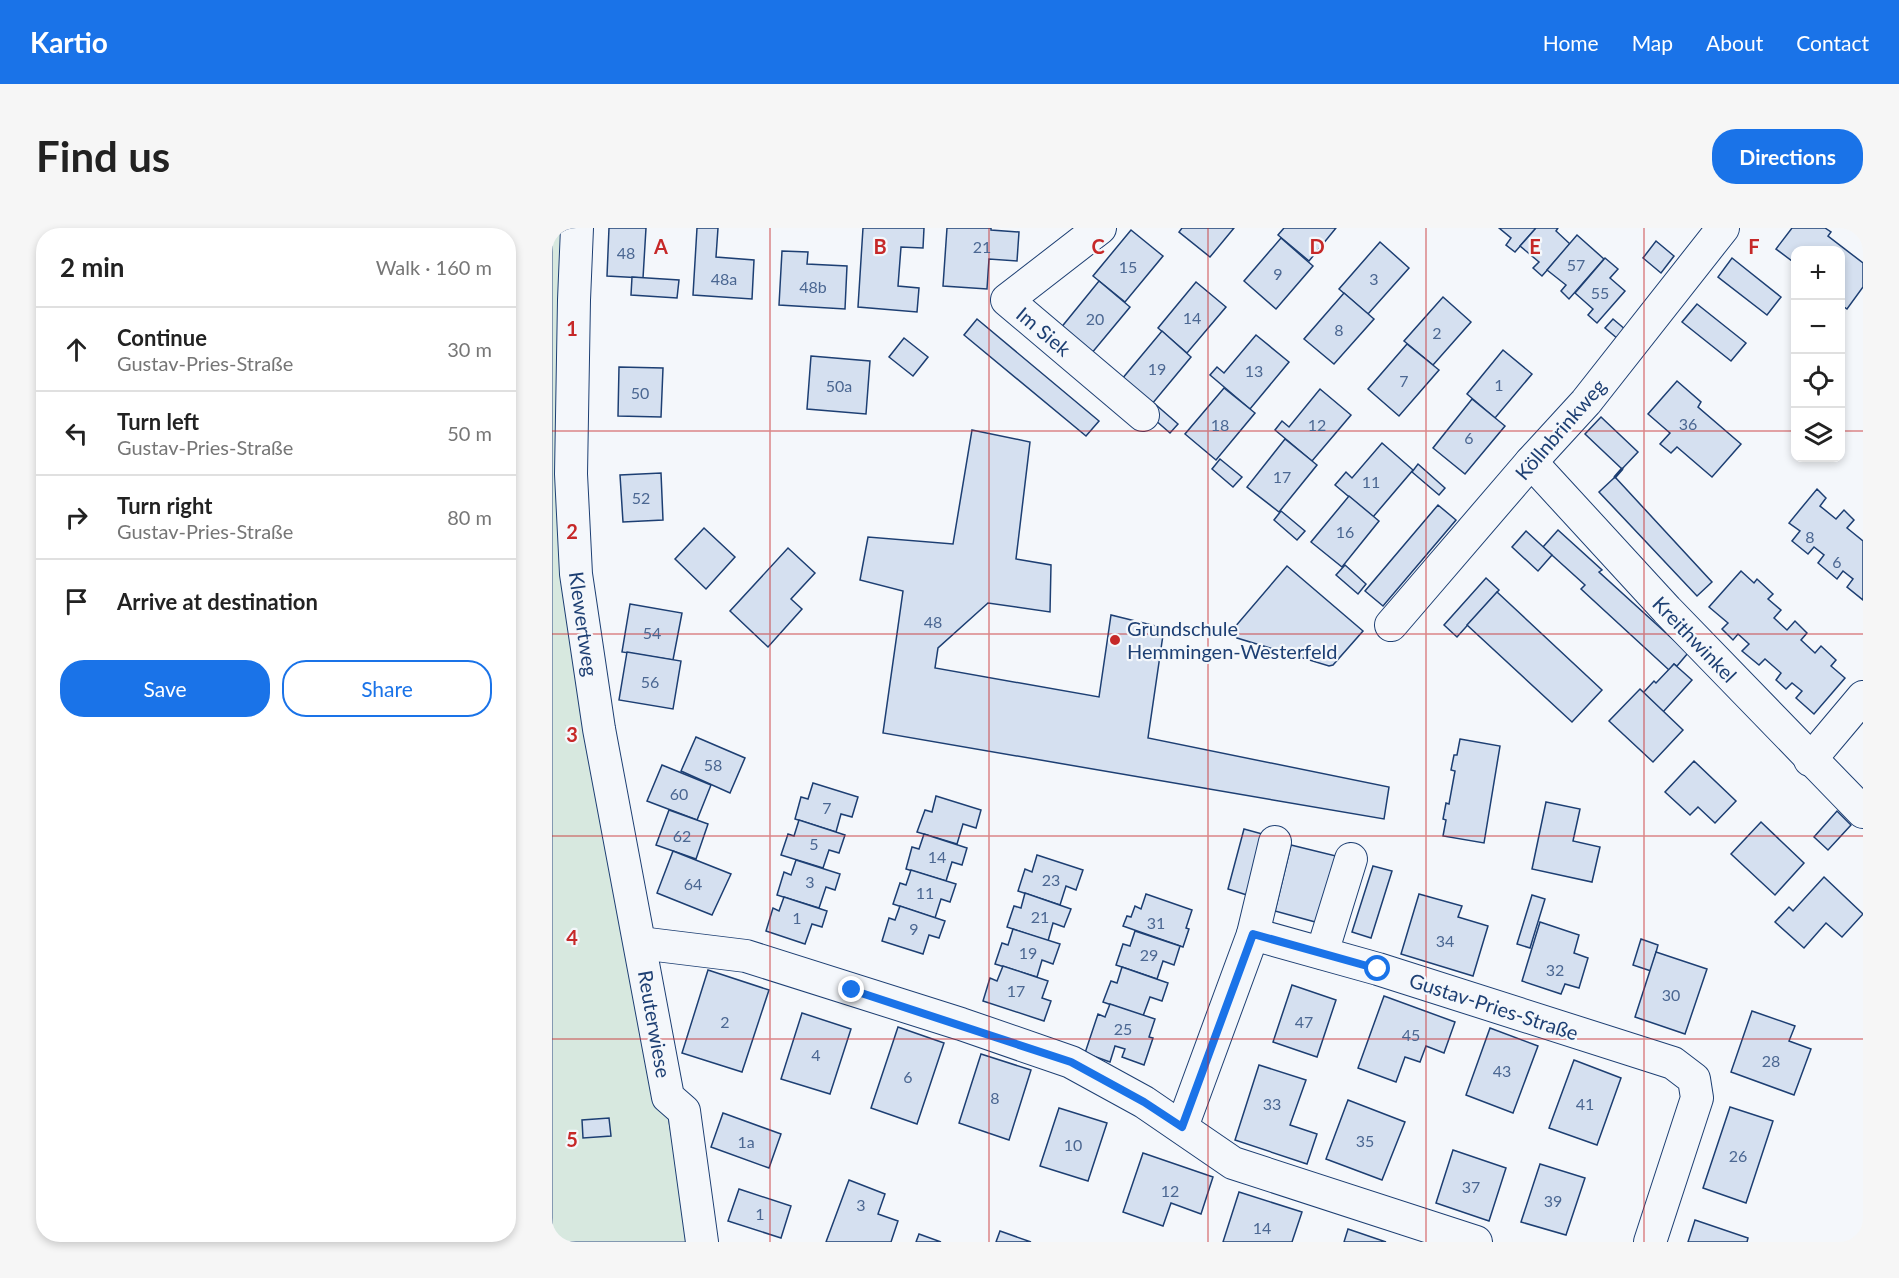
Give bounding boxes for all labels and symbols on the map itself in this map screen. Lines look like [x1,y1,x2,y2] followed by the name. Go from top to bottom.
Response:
[653,234,668,258] text: A
[873,234,887,258] text: B
[1091,234,1105,258] text: C
[1309,234,1325,258] text: D
[1529,234,1541,258] text: E
[1748,234,1760,258] text: F
[973,237,991,256] house number: 21
[617,243,635,262] house number: 48
[1567,255,1585,274] house number: 57
[1119,257,1137,276] house number: 15
[1273,264,1283,283] house number: 9
[711,269,737,288] house number: 48a
[1369,269,1379,288] house number: 3
[799,277,827,296] house number: 48b
[1591,283,1609,302] house number: 55
[1012,301,1077,361] street label: Im Siek
[1183,308,1201,327] house number: 14
[1086,309,1104,328] house number: 20
[566,316,578,340] text: 1
[1334,320,1344,339] house number: 8
[1432,323,1442,342] house number: 2
[1148,359,1166,378] house number: 19
[1245,361,1263,380] house number: 13
[1399,371,1409,390] house number: 7
[1510,374,1610,484] street label: Köllnbrinkweg
[1494,375,1504,394] house number: 1
[826,376,852,395] house number: 50a
[631,383,649,402] house number: 50
[1679,414,1697,433] house number: 36
[1211,415,1229,434] house number: 18
[1308,415,1326,434] house number: 12
[1464,428,1474,447] house number: 6
[1273,467,1291,486] house number: 17
[1362,472,1380,491] house number: 11
[632,488,650,507] house number: 52
[566,519,578,543] text: 2
[1336,522,1354,541] house number: 16
[1805,527,1815,546] house number: 8
[1832,552,1842,571] house number: 6
[565,570,603,678] street label: Klewertweg
[1648,591,1742,687] street label: Kreithwinkel
[924,612,942,631] house number: 48
[1127,616,1337,663] place label: Grundschule Hemmingen-Westerfeld
[643,623,661,642] house number: 54
[1108,633,1122,647] marker: Grundschule Hemmingen-Westerfeld
[641,672,659,691] house number: 56
[566,722,578,746] text: 3
[704,755,722,774] house number: 58
[670,784,688,803] house number: 60
[822,798,832,817] house number: 7
[673,826,691,845] house number: 62
[809,834,819,853] house number: 5
[928,847,946,866] house number: 14
[1042,870,1060,889] house number: 23
[805,872,815,891] house number: 3
[684,874,702,893] house number: 64
[916,883,934,902] house number: 11
[1031,907,1049,926] house number: 21
[792,908,802,927] house number: 1
[1147,913,1165,932] house number: 31
[909,919,919,938] house number: 9
[566,925,578,949] text: 4
[1436,931,1454,950] house number: 34
[1019,943,1037,962] house number: 19
[1140,945,1158,964] house number: 29
[1364,955,1390,981] route start
[1546,960,1564,979] house number: 32
[1406,967,1582,1045] street label: Gustav-Pries-Straße
[634,968,676,1080] street label: Reuterwiese
[838,976,864,1002] route end
[1007,981,1025,1000] house number: 17
[1662,985,1680,1004] house number: 30
[720,1012,730,1031] house number: 2
[1295,1012,1313,1031] house number: 47
[1114,1019,1132,1038] house number: 25
[1402,1025,1420,1044] house number: 45
[811,1045,821,1064] house number: 4
[1762,1051,1780,1070] house number: 28
[1493,1061,1511,1080] house number: 43
[903,1067,913,1086] house number: 6
[990,1088,1000,1107] house number: 8
[1263,1094,1281,1113] house number: 33
[1576,1094,1594,1113] house number: 41
[566,1127,578,1151] text: 5
[1356,1131,1374,1150] house number: 35
[737,1132,755,1151] house number: 1a
[1064,1135,1082,1154] house number: 10
[1729,1146,1747,1165] house number: 26
[1462,1177,1480,1196] house number: 37
[1161,1181,1179,1200] house number: 12
[1544,1191,1562,1210] house number: 39
[856,1195,866,1214] house number: 3
[755,1204,765,1223] house number: 1
[1253,1218,1271,1237] house number: 14

